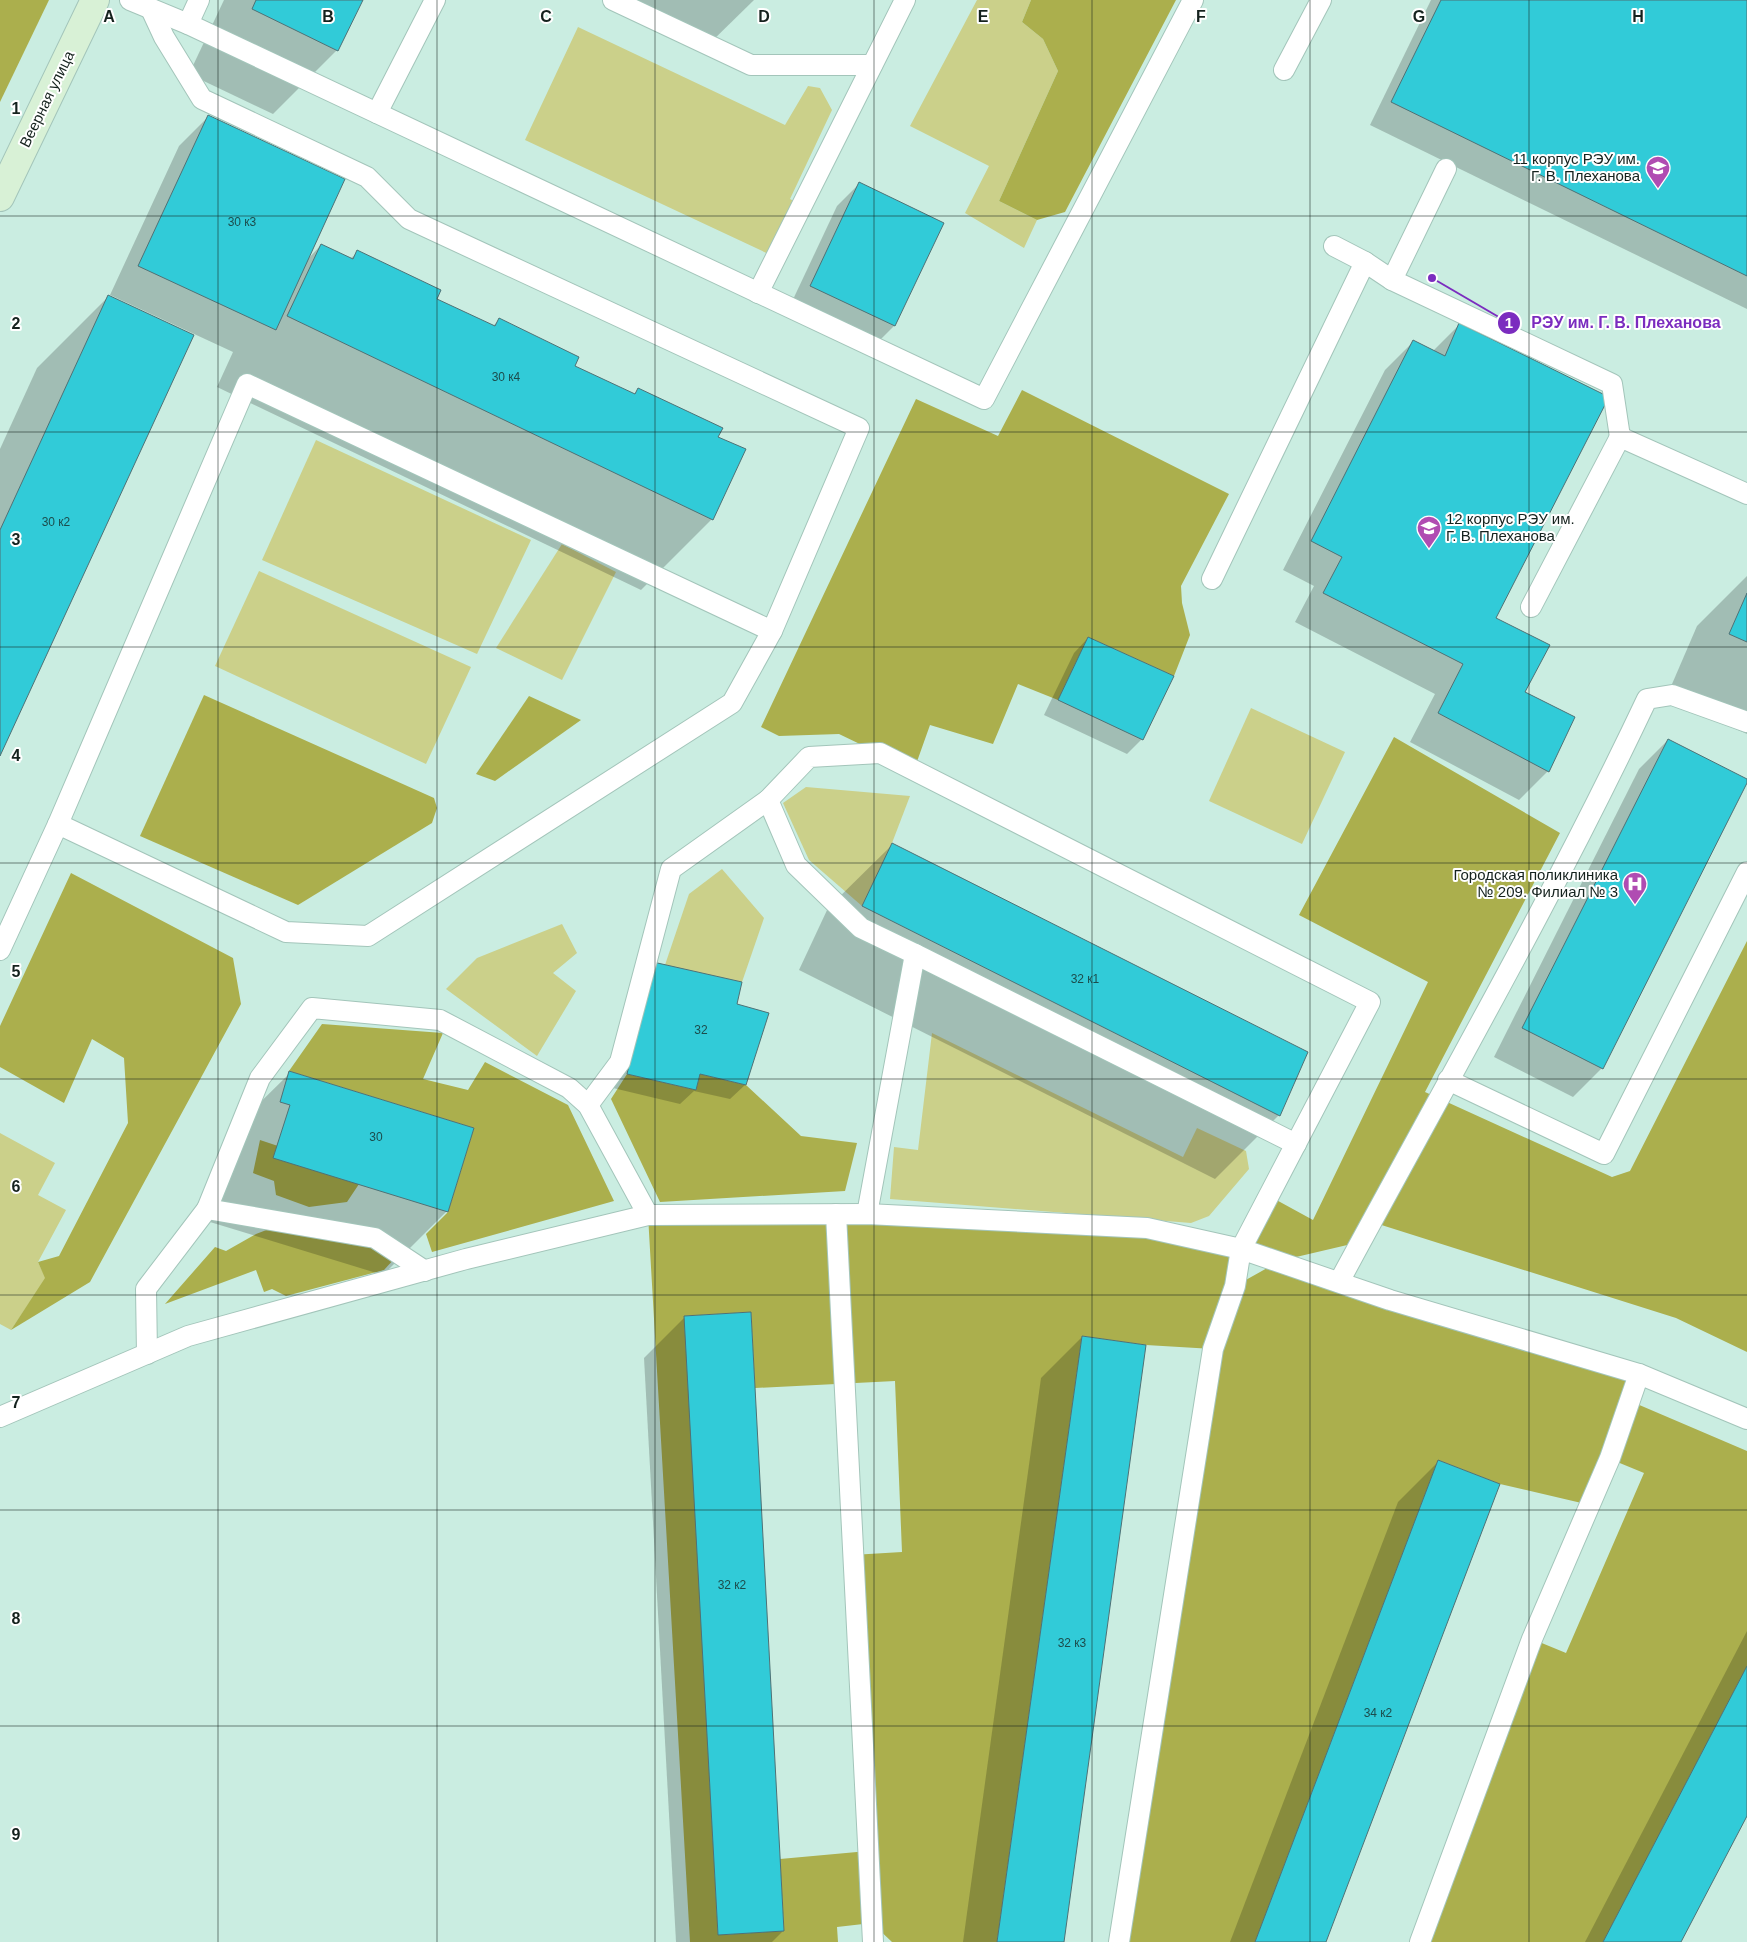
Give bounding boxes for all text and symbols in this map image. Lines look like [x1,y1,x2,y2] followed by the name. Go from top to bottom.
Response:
[103,8,115,25] text: A
[322,8,334,25] text: B
[540,8,552,25] text: C
[758,8,770,25] text: D
[978,8,989,25] text: E
[1196,8,1206,25] text: F
[1413,8,1425,25] text: G
[1632,8,1644,25] text: H
[16,47,78,150] street label: Веерная улица
[12,100,21,117] text: 1
[1512,150,1641,184] place label: 11 корпус РЭУ им. Г. В. Плеханова
[1645,155,1671,189] school or university icon: 11 корпус РЭУ им. Г. В. Плеханова
[228,215,257,229] house number: 30 к3
[1496,307,1731,338] callout: РЭУ им. Г. В. Плеханова
[1505,314,1513,331] text: 1
[1531,314,1721,331] text: РЭУ им. Г. В. Плеханова
[12,315,21,332] text: 2
[492,370,521,384] house number: 30 к4
[1446,510,1575,544] place label: 12 корпус РЭУ им. Г. В. Плеханова
[42,515,71,529] house number: 30 к2
[1416,515,1442,549] school or university icon: 12 корпус РЭУ им. Г. В. Плеханова
[12,531,21,548] text: 3
[12,747,21,764] text: 4
[1453,866,1619,900] place label: Городская поликлиника № 209. Филиал № 3
[1622,871,1648,905] hospital icon: Городская поликлиника № 209. Филиал № 3
[12,963,21,980] text: 5
[1071,972,1100,986] house number: 32 к1
[694,1023,708,1037] house number: 32
[369,1130,383,1144] house number: 30
[12,1178,21,1195] text: 6
[12,1394,21,1411] text: 7
[718,1578,747,1592] house number: 32 к2
[12,1610,21,1627] text: 8
[1058,1636,1087,1650] house number: 32 к3
[1364,1706,1393,1720] house number: 34 к2
[12,1826,21,1843] text: 9

